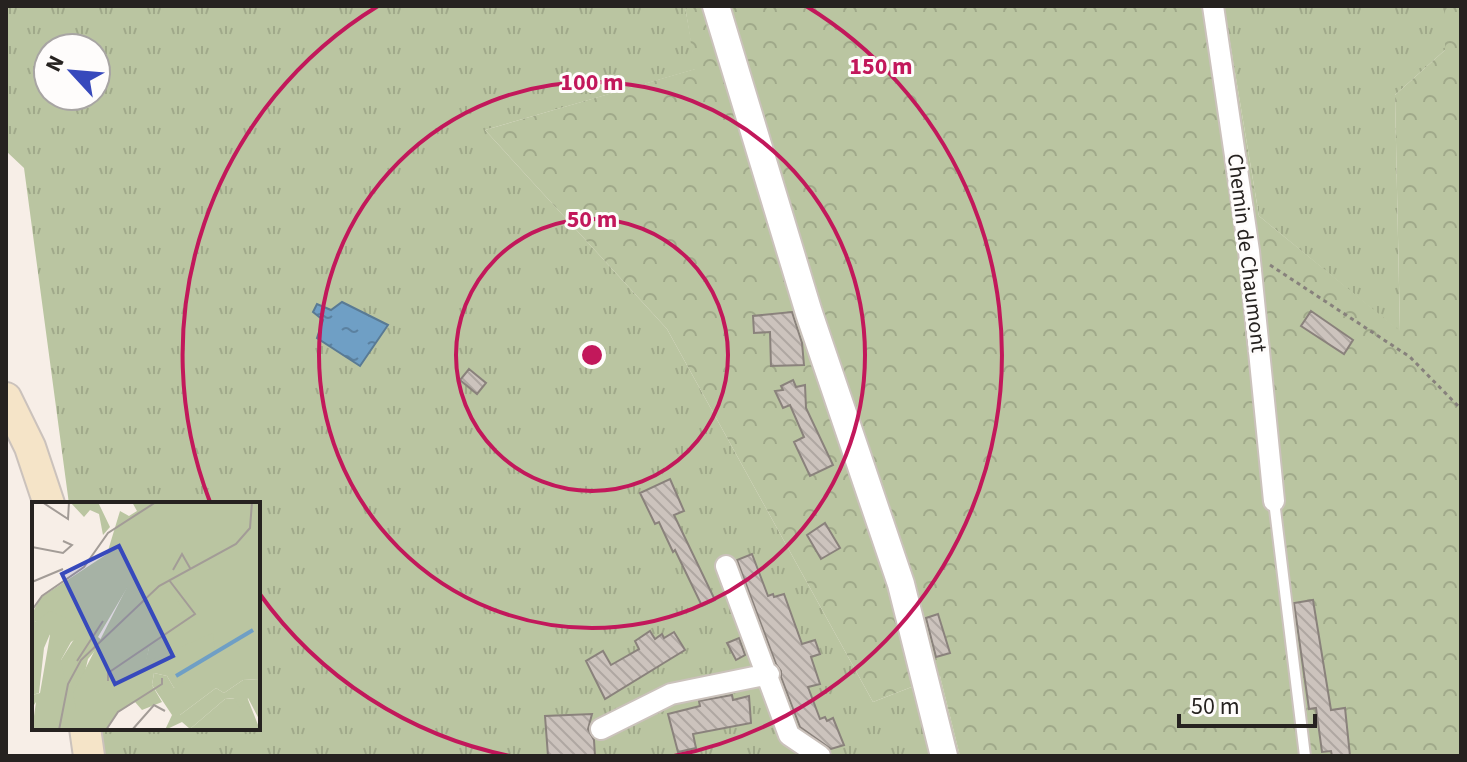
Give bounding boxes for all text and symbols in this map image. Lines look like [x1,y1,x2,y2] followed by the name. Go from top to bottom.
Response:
[32,32,112,112] north arrow
[849,49,913,84] text: 150 m
[37,50,73,77] text: N
[560,65,624,100] text: 100 m
[1219,152,1275,355] street label: Chemin de Chaumont
[567,202,617,237] text: 50 m
[578,341,606,369] centre of rings
[32,502,260,730] inset map
[1179,678,1315,728] scale bar
[1191,689,1240,724] text: 50 m

